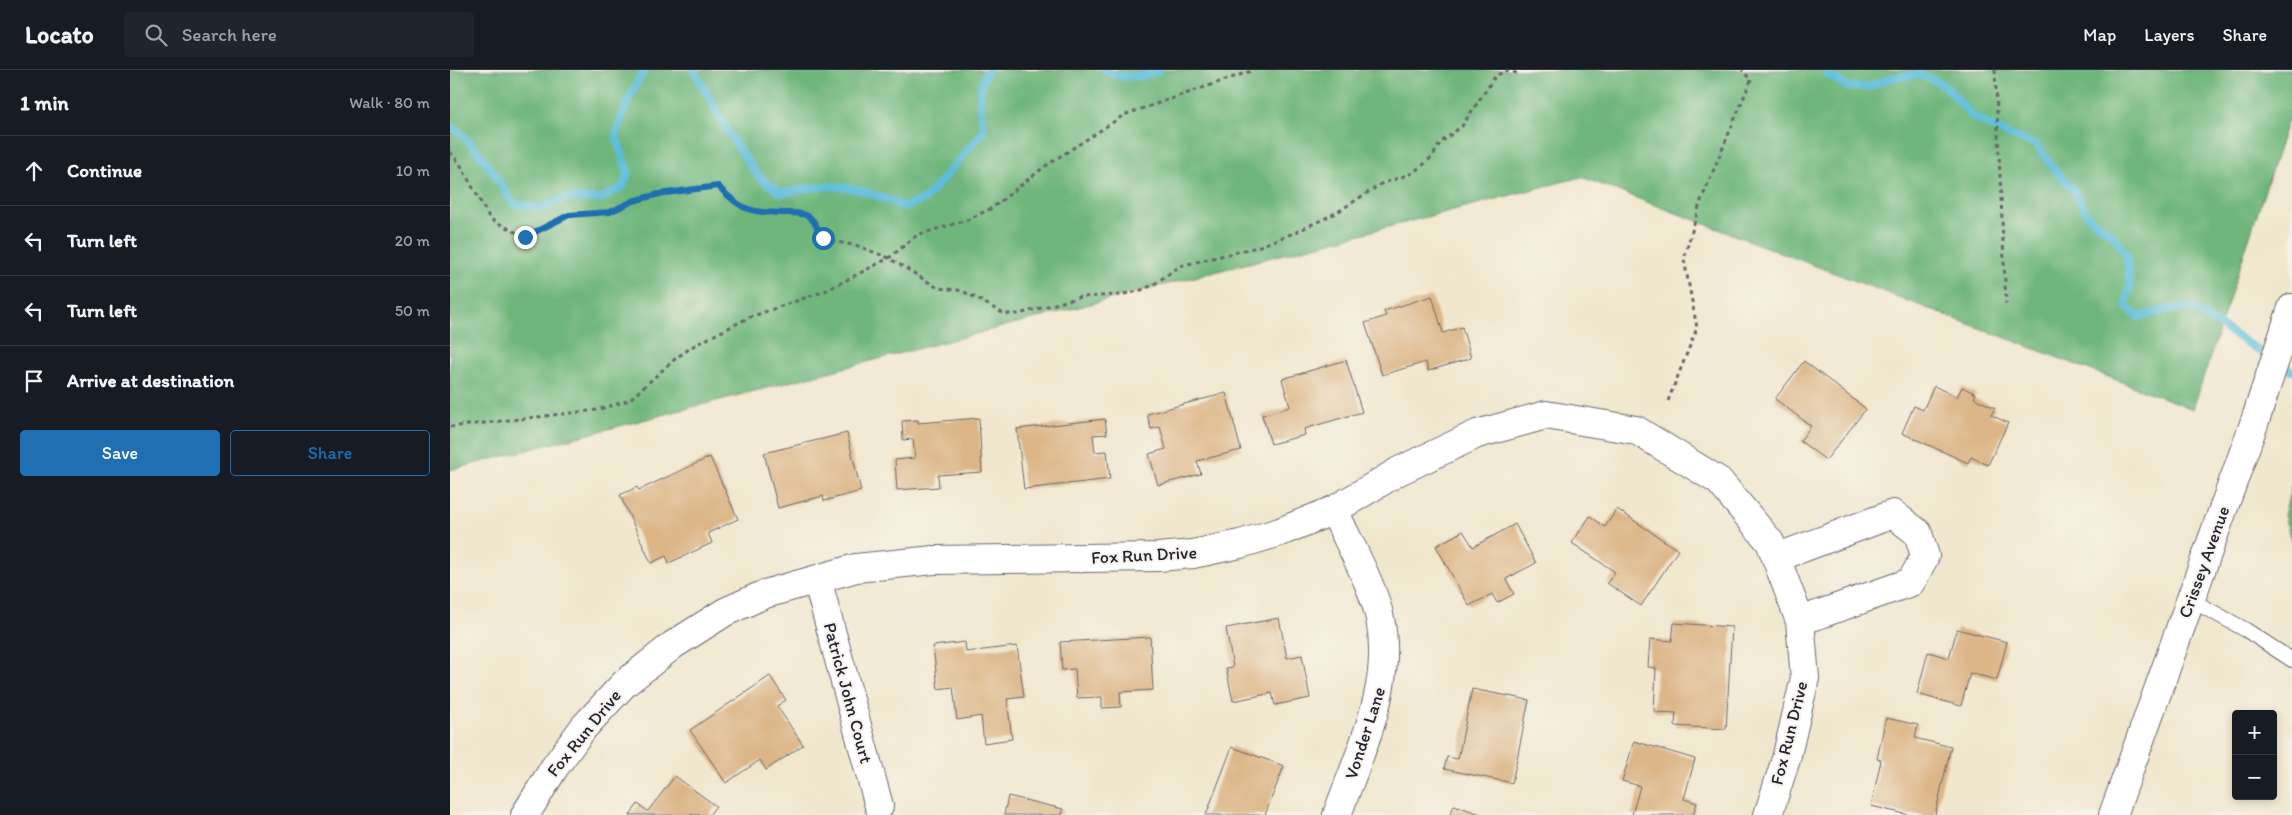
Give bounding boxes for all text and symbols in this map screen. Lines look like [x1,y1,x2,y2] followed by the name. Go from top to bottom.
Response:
[124,12,474,57] search box
[25,20,94,49] text: Locato
[142,21,170,49] icon: search
[182,23,277,46] text: Search here
[2083,24,2116,46] text: Map
[2144,24,2194,46] text: Layers
[2222,24,2267,46] text: Share
[20,90,69,115] text: 1 min
[349,93,430,112] text: Walk · 80 m
[20,157,48,185] icon: ahead
[67,159,142,182] text: Continue
[396,161,430,180] text: 10 m
[514,226,537,249] route end
[20,227,48,255] icon: left
[812,227,835,250] route start
[67,229,137,252] text: Turn left
[395,231,430,250] text: 20 m
[20,297,48,325] icon: left
[67,299,137,322] text: Turn left
[395,301,430,320] text: 50 m
[20,367,48,395] icon: arrive
[67,369,234,392] text: Arrive at destination
[20,430,220,476] button: Save
[230,430,430,476] button: Share
[2174,503,2234,621] street label: Crissey Avenue
[1090,541,1198,569] street label: Fox Run Drive
[819,620,877,766] street label: Patrick John Court
[1766,679,1812,787] street label: Fox Run Drive
[1340,684,1390,782] street label: Vonder Lane
[542,685,626,781] street label: Fox Run Drive
[2232,710,2277,800] map controls
[2232,710,2277,755] button: +
[2232,755,2277,800] button: −

